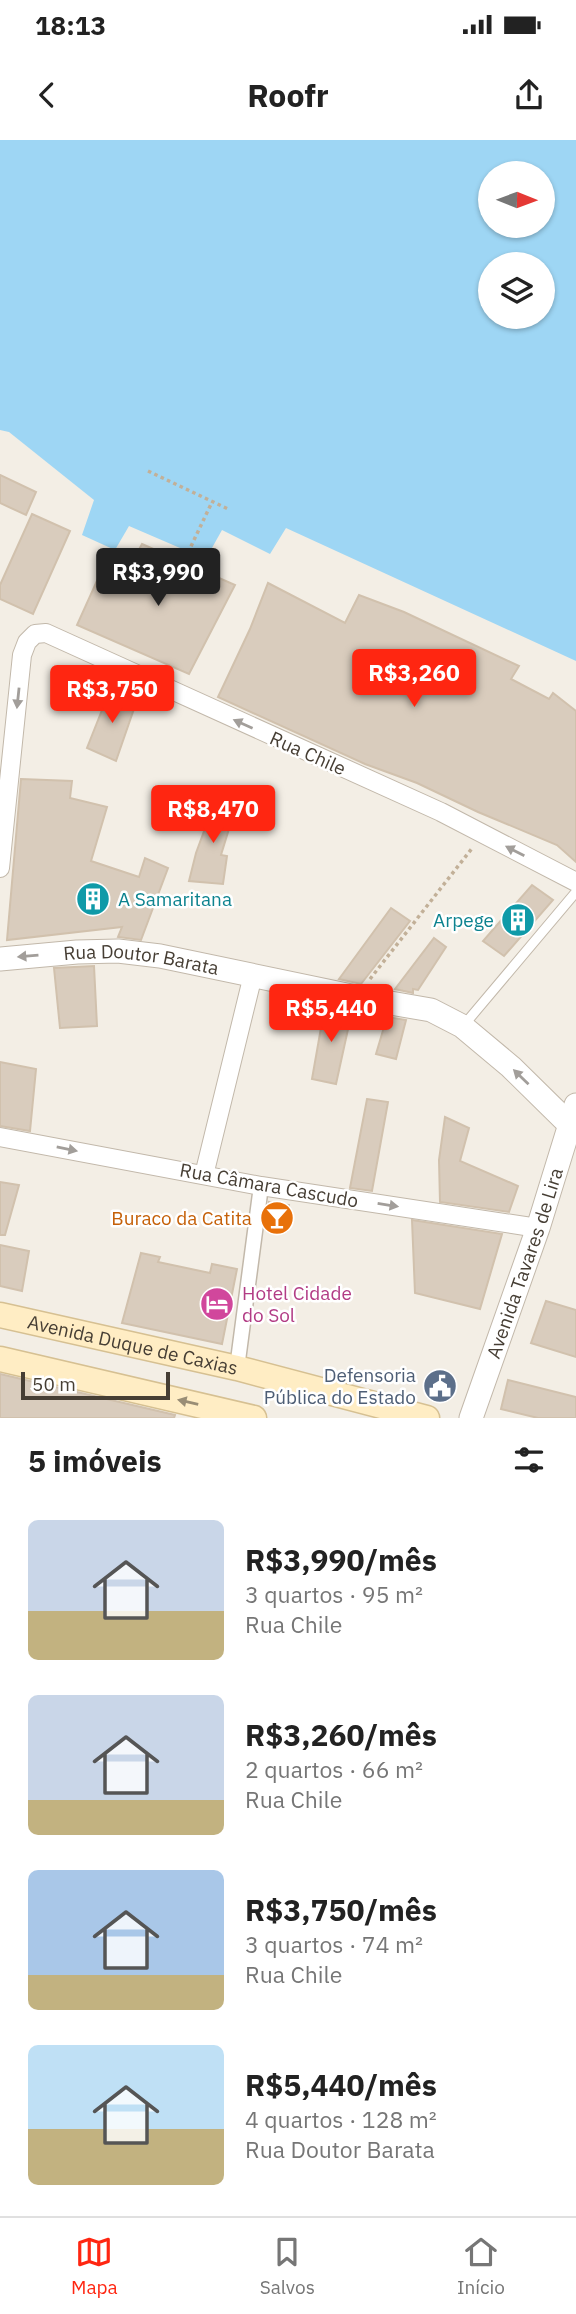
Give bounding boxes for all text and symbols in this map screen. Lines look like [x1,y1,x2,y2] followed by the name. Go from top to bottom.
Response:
[35,8,106,42] text: 18:13
[247,74,329,116] text: Roofr
[28,76,66,114] icon: back
[510,76,548,114] icon: share
[478,161,555,238] north arrow
[478,161,555,329] map controls
[478,252,555,329] button: layers
[93,548,223,608] pin: R$3,990
[112,556,204,586] text: R$3,990
[349,650,479,709] pin: R$3,260
[368,657,460,687] text: R$3,260
[47,666,177,725] pin: R$3,750
[66,673,158,703] text: R$3,750
[12,687,23,709] one-way arrow
[233,718,253,730] one-way arrow
[266,726,350,780] street label: Rua Chile
[148,786,278,845] pin: R$8,470
[167,793,259,823] text: R$8,470
[506,845,525,857] one-way arrow
[74,880,112,918] building icon: A Samaritana
[118,887,232,911] place label: A Samaritana
[499,901,537,939] building icon: Arpege
[433,908,494,932] place label: Arpege
[62,939,221,980] street label: Rua Doutor Barata
[17,951,39,962] one-way arrow
[266,984,396,1044] pin: R$5,440
[285,992,377,1022] text: R$5,440
[513,1070,530,1086] one-way arrow
[56,1144,78,1155] one-way arrow
[178,1157,360,1213] street label: Rua Câmara Cascudo
[481,1165,568,1362] street label: Avenida Tavares de Lira
[258,1199,296,1237] bar icon: Buraco da Catita
[377,1200,399,1211] one-way arrow
[111,1206,252,1230] place label: Buraco da Catita
[242,1281,352,1327] place label: Hotel Cidade do Sol
[198,1285,236,1323] hotel icon: Hotel Cidade do Sol
[25,1310,240,1380] street label: Avenida Duque de Caxias
[264,1363,416,1409] place label: Defensoria Pública do Estado
[421,1367,459,1405] public building icon: Defensoria Pública do Estado
[21,1369,170,1401] scale bar
[32,1372,76,1396] text: 50 m
[177,1396,199,1407] one-way arrow
[28,1441,162,1480] text: 5 imóveis
[510,1441,548,1479] icon: filters
[245,1540,437,1579] text: R$3,990/mês
[84,1548,168,1632] icon: home
[245,1579,423,1609] text: 3 quartos · 95 m²
[245,1609,342,1639] text: Rua Chile
[245,1715,437,1754] text: R$3,260/mês
[84,1723,168,1807] icon: home
[245,1754,423,1784] text: 2 quartos · 66 m²
[245,1784,342,1814] text: Rua Chile
[245,1890,437,1929] text: R$3,750/mês
[84,1898,168,1982] icon: home
[245,1929,423,1959] text: 3 quartos · 74 m²
[245,1959,342,1989] text: Rua Chile
[245,2065,437,2104] text: R$5,440/mês
[84,2073,168,2157] icon: home
[245,2104,437,2134] text: 4 quartos · 128 m²
[245,2134,435,2164] text: Rua Doutor Barata
[71,2233,118,2299] tab: Mapa
[260,2233,315,2299] tab: Salvos
[457,2233,505,2299] tab: Início

